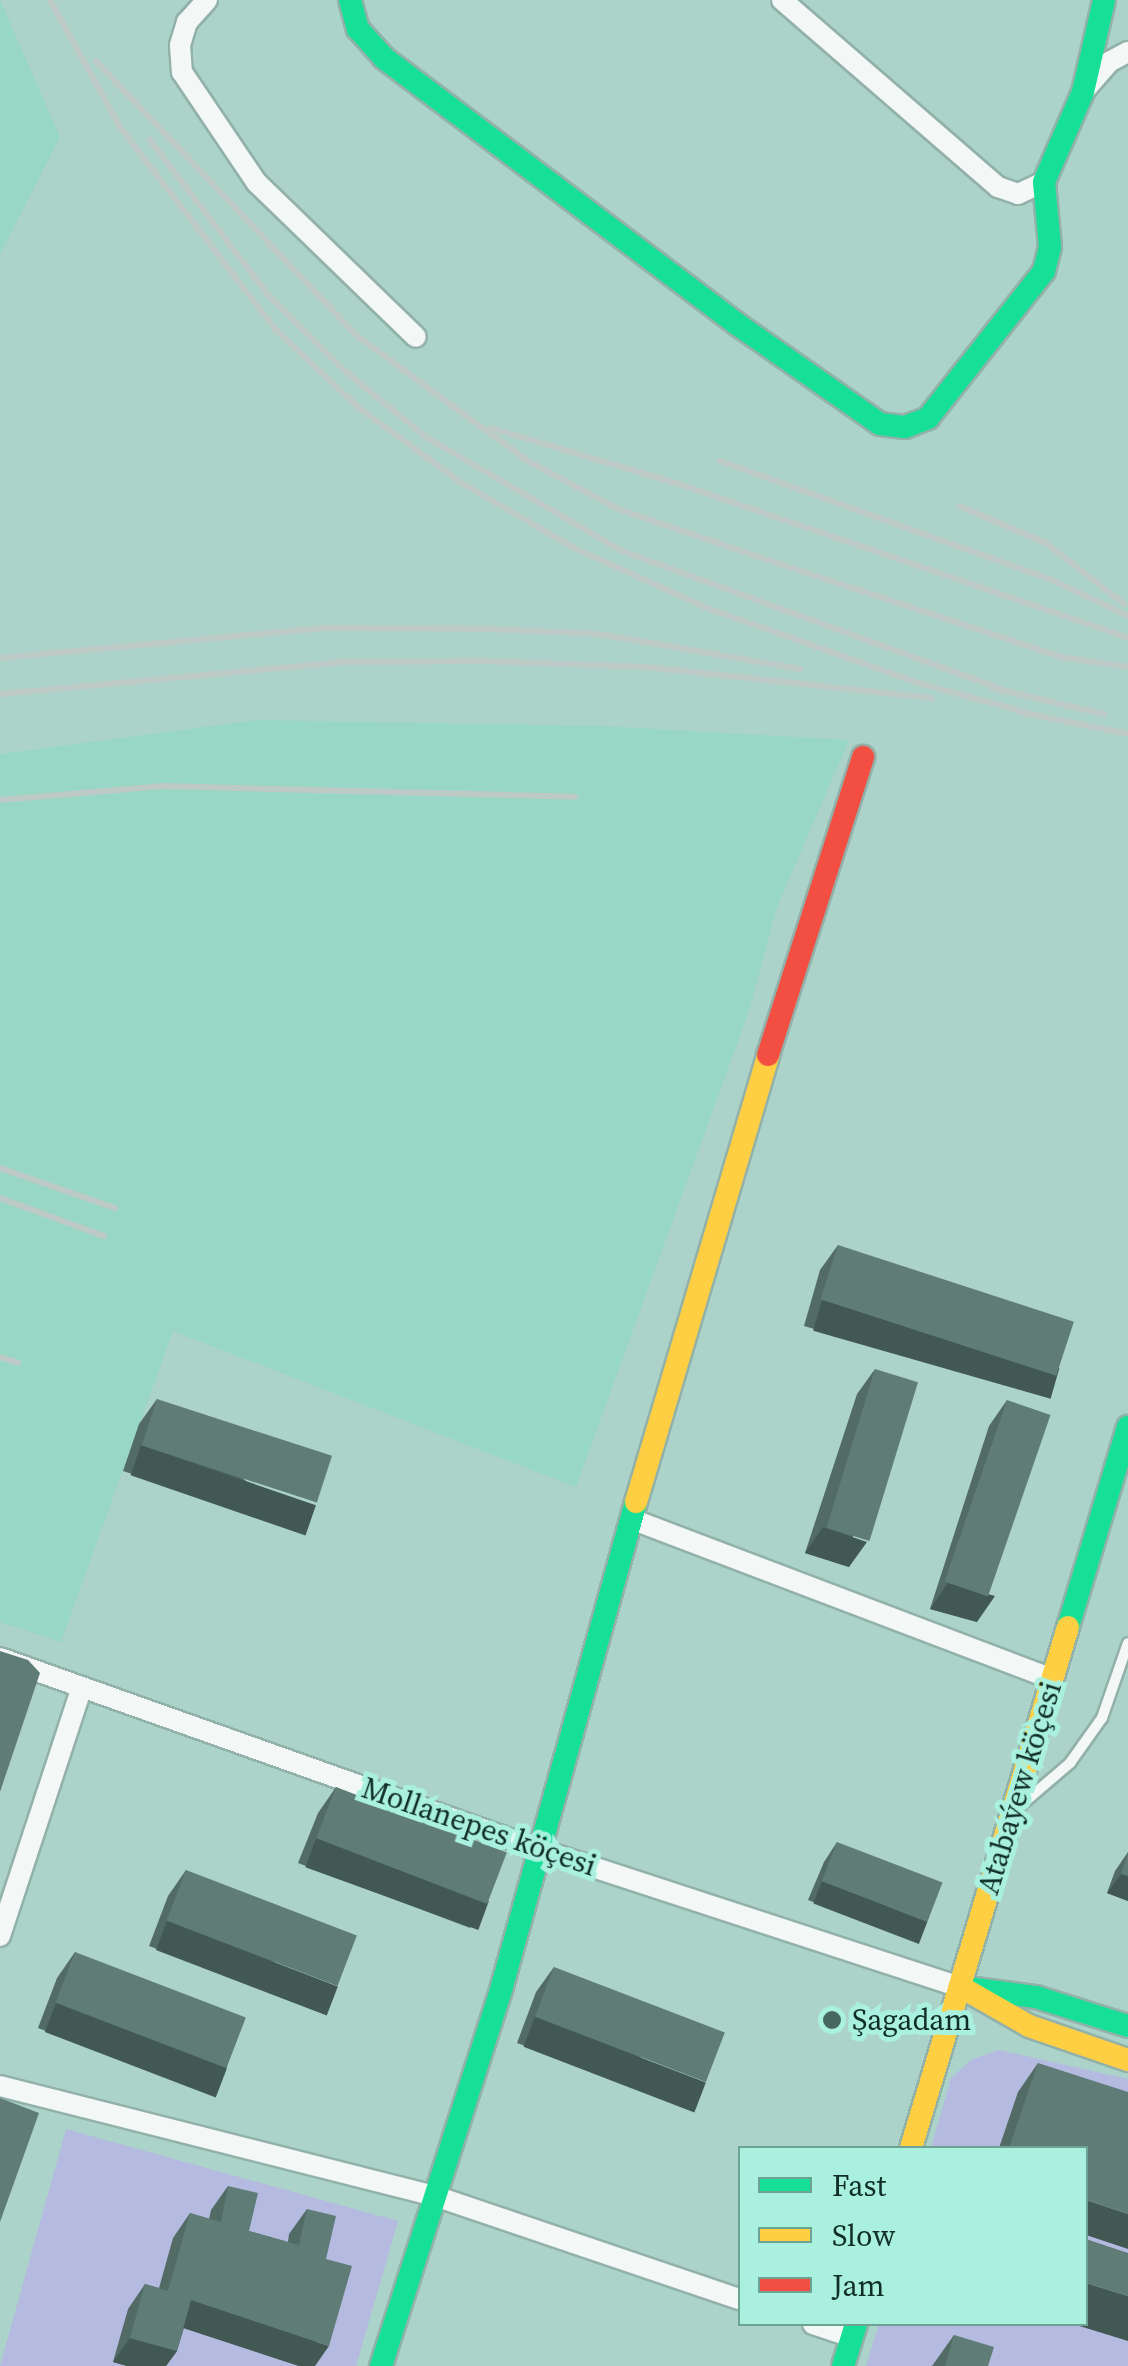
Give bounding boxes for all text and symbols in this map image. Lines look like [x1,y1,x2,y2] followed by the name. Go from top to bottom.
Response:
[971,1677,1069,1899] street label: Atabaýew köçesi
[357,1770,601,1884] street label: Mollanepes köçesi
[852,2002,971,2038] place label: Şagadam
[821,2009,843,2031] marker: Şagadam
[738,2146,1088,2326] legend
[832,2165,886,2206] text: Fast
[832,2215,895,2256] text: Slow
[832,2265,885,2306] text: Jam

